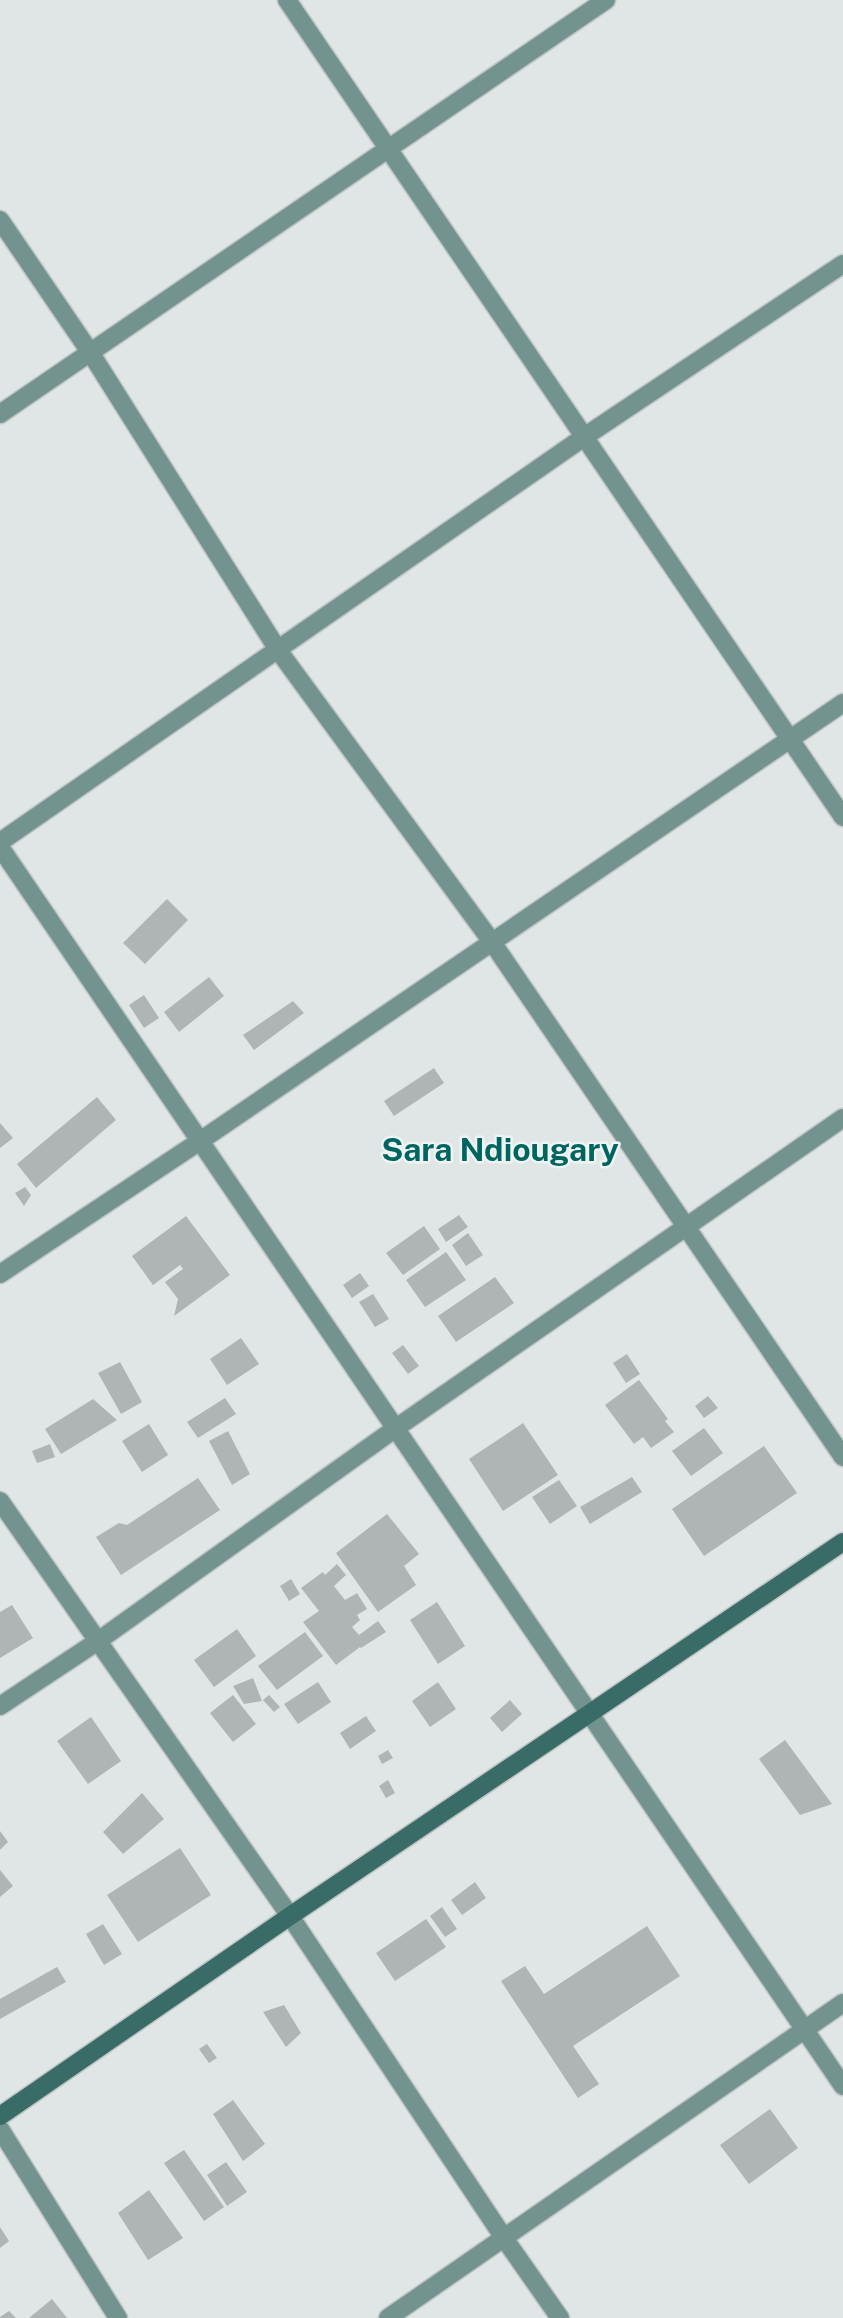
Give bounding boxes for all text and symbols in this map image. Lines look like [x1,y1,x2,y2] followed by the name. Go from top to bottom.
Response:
[381,1131,619,1168] district label: Sara Ndiougary

